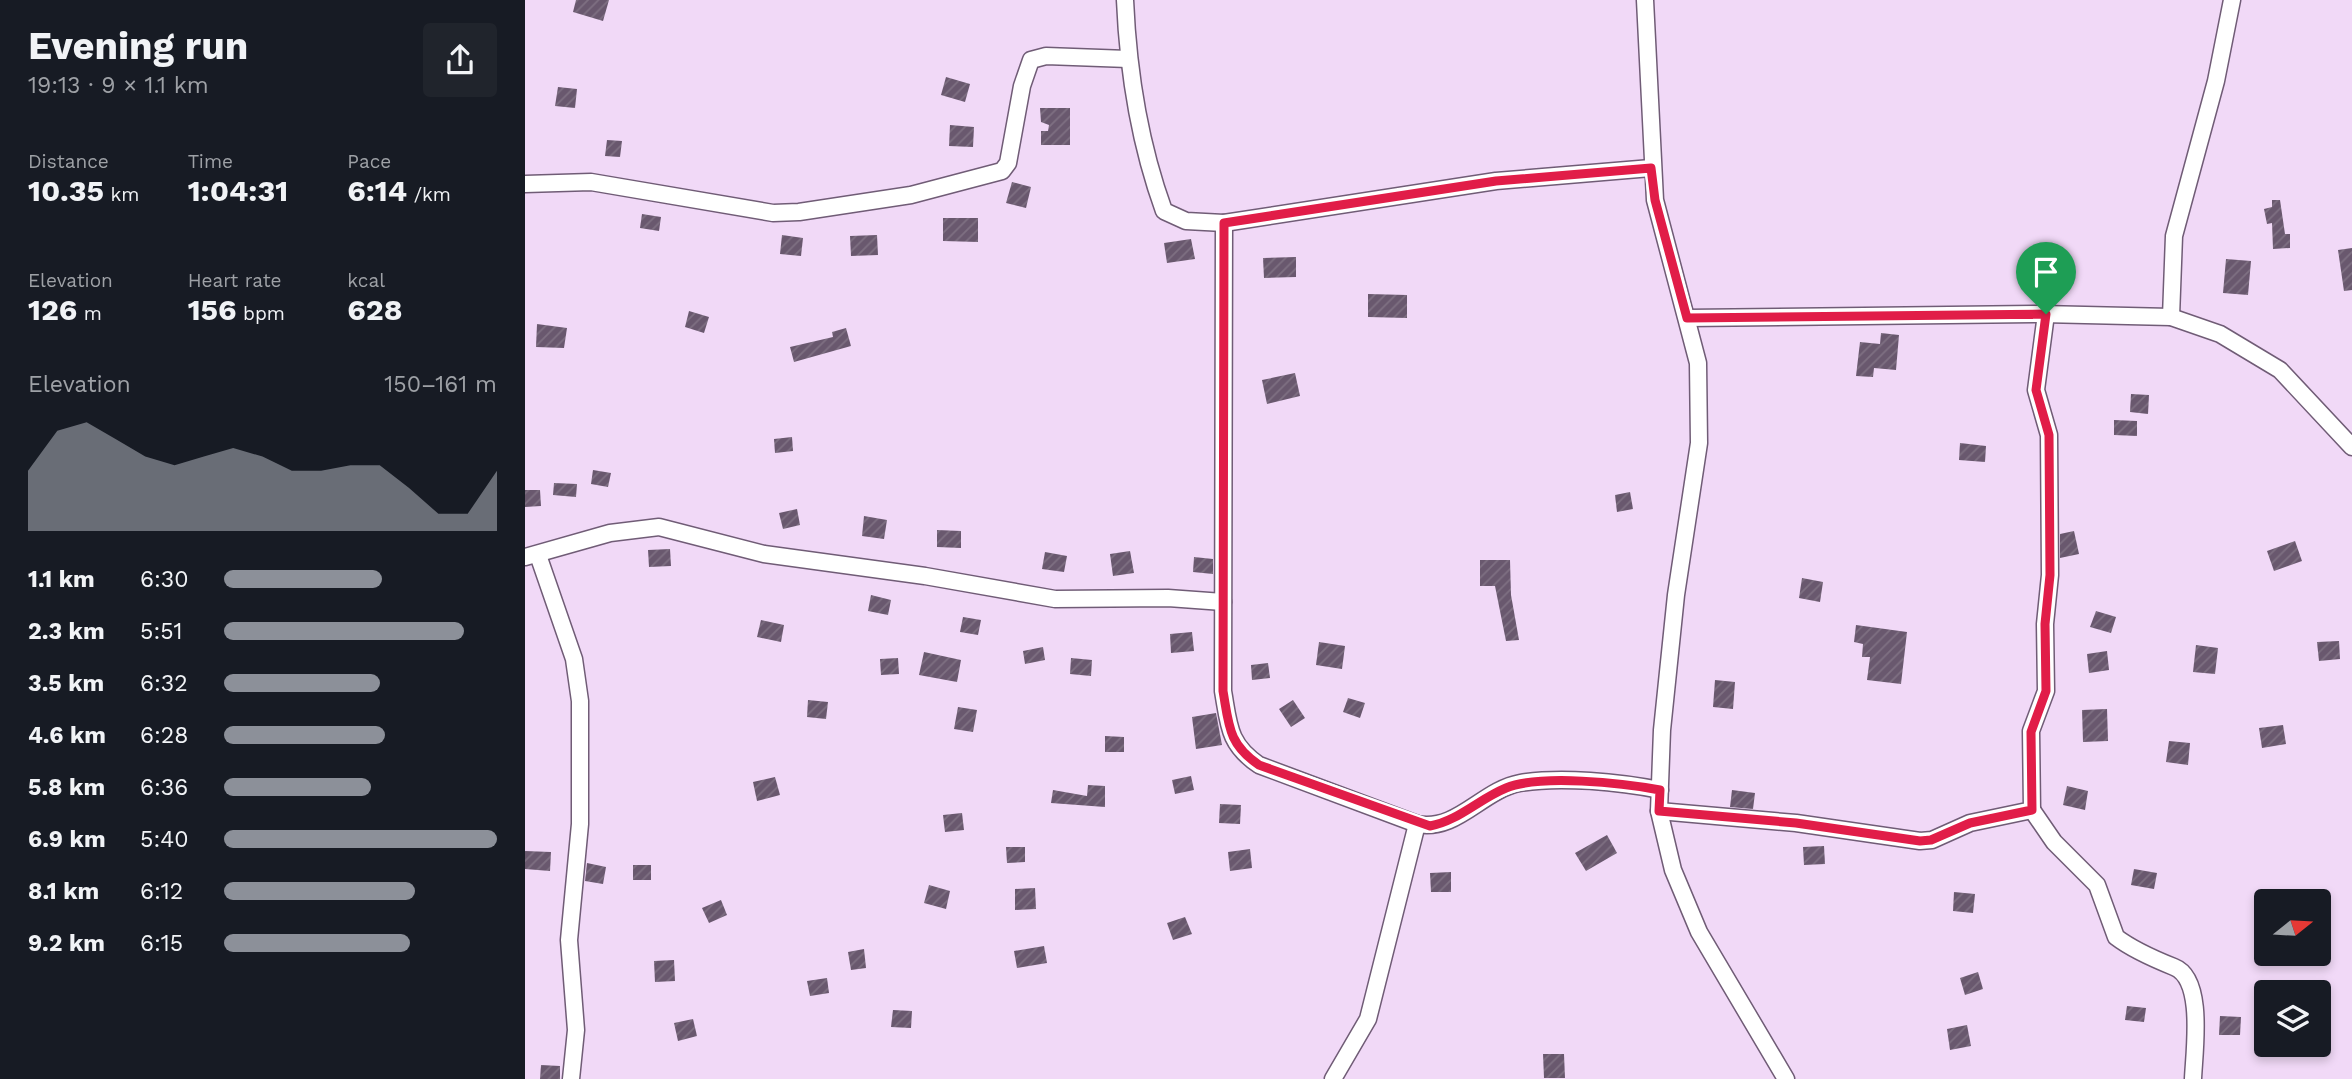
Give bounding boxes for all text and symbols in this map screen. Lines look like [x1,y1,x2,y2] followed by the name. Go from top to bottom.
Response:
[423,23,497,97] button: share
[28,24,248,68] text: Evening run
[28,72,209,99] text: 19:13 · 9 × 1.1 km
[28,150,109,173] text: Distance
[188,150,233,173] text: Time
[347,150,391,173] text: Pace
[28,173,104,208] text: 10.35
[188,173,288,208] text: 1:04:31
[347,173,407,208] text: 6:14
[104,183,139,206] text: km
[407,183,451,206] text: /km
[2016,242,2076,314] pin
[2027,253,2065,291] icon: arrive
[28,269,113,292] text: Elevation
[188,269,282,292] text: Heart rate
[347,269,385,292] text: kcal
[28,292,77,327] text: 126
[188,292,237,327] text: 156
[347,292,403,327] text: 628
[77,302,102,325] text: m
[237,302,285,325] text: bpm
[28,371,131,398] text: Elevation
[384,371,497,398] text: 150–161 m
[28,566,95,593] text: 1.1 km
[140,566,189,593] text: 6:30
[28,618,105,645] text: 2.3 km
[140,618,183,645] text: 5:51
[28,670,104,697] text: 3.5 km
[140,670,188,697] text: 6:32
[28,722,106,749] text: 4.6 km
[140,722,188,749] text: 6:28
[28,774,105,801] text: 5.8 km
[140,774,188,801] text: 6:36
[28,826,106,853] text: 6.9 km
[140,826,189,853] text: 5:40
[28,878,99,905] text: 8.1 km
[140,878,183,905] text: 6:12
[2254,889,2331,966] north arrow
[2254,889,2331,1057] map controls
[28,930,105,957] text: 9.2 km
[140,930,183,957] text: 6:15
[2254,980,2331,1057] button: layers

